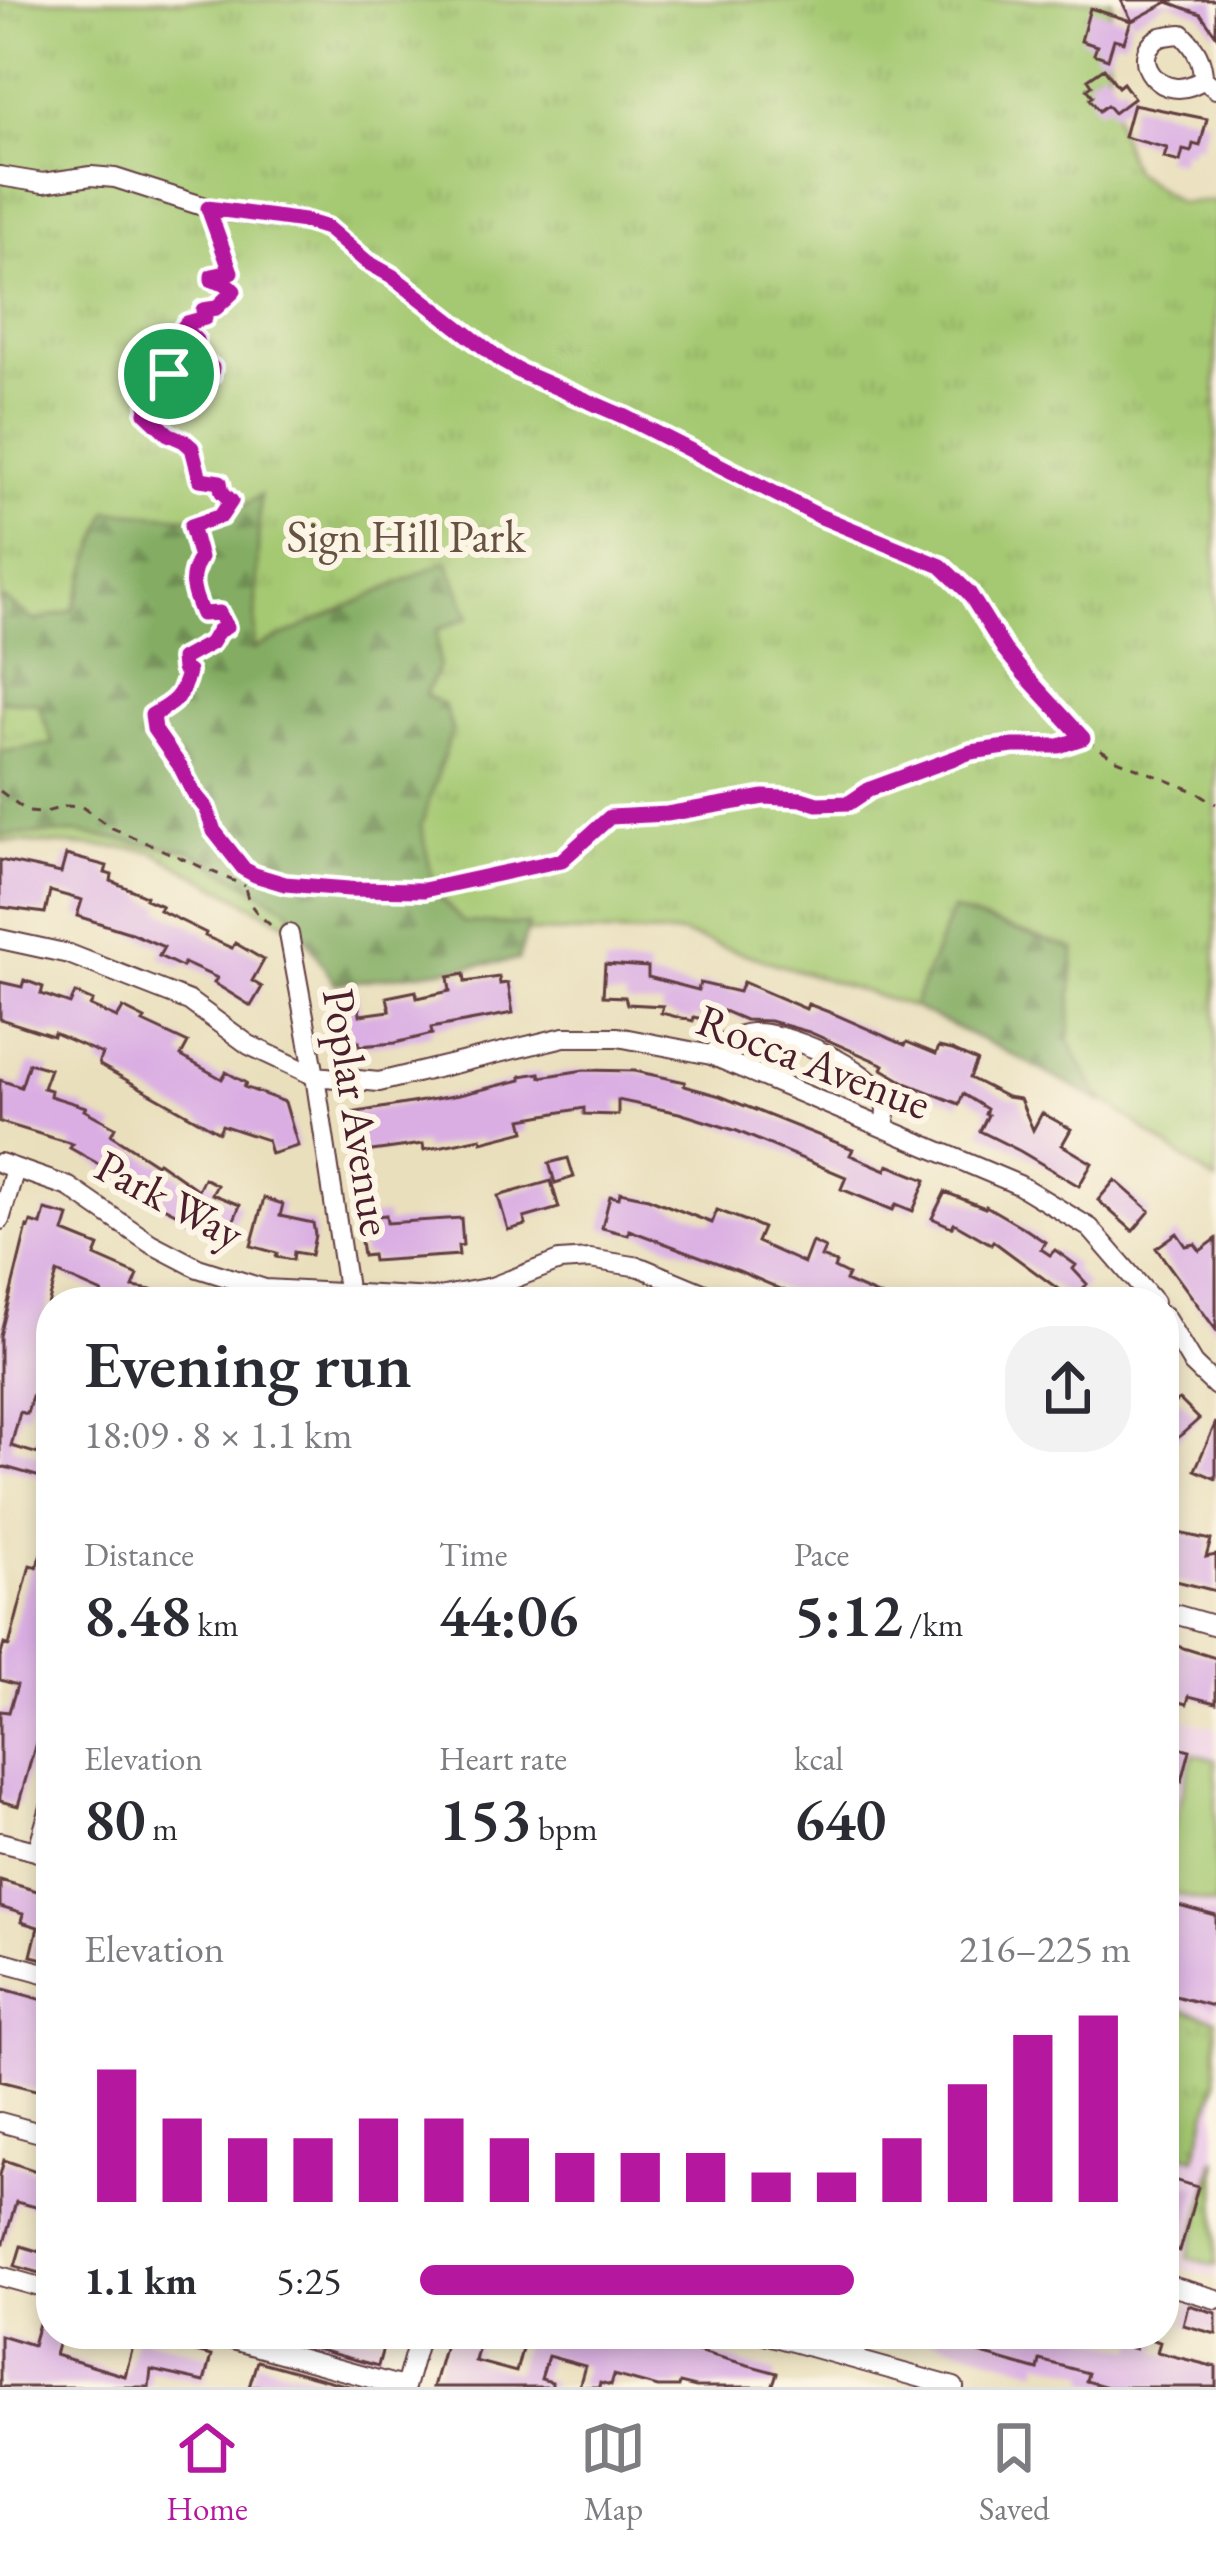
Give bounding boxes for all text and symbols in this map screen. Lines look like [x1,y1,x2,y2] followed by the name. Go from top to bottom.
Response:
[118,323,220,425] pin
[136,341,202,407] icon: arrive
[286,507,526,565] park label: Sign Hill Park
[310,984,406,1240] street label: Poplar Avenue
[689,990,939,1132] street label: Rocca Avenue
[86,1136,254,1262] street label: Park Way
[84,1321,412,1407] text: Evening run
[1005,1326,1131,1452] button: share
[84,1409,353,1460] text: 18:09 · 8 × 1.1 km
[84,1533,194,1576] text: Distance
[439,1533,508,1576] text: Time
[794,1533,849,1576] text: Pace
[84,1576,191,1654] text: 8.48
[439,1576,578,1654] text: 44:06
[794,1576,903,1654] text: 5:12
[191,1603,239,1646] text: km
[903,1603,964,1646] text: /km
[84,1737,203,1780] text: Elevation
[439,1737,567,1780] text: Heart rate
[794,1737,844,1780] text: kcal
[84,1780,146,1858] text: 80
[439,1780,531,1858] text: 153
[794,1780,886,1858] text: 640
[146,1807,178,1850] text: m
[531,1807,598,1850] text: bpm
[84,1923,224,1974] text: Elevation
[959,1923,1131,1974] text: 216–225 m
[84,2255,197,2306] text: 1.1 km
[276,2255,342,2306] text: 5:25
[166,2415,248,2530] tab: Home
[580,2415,646,2530] tab: Map
[979,2415,1050,2530] tab: Saved

